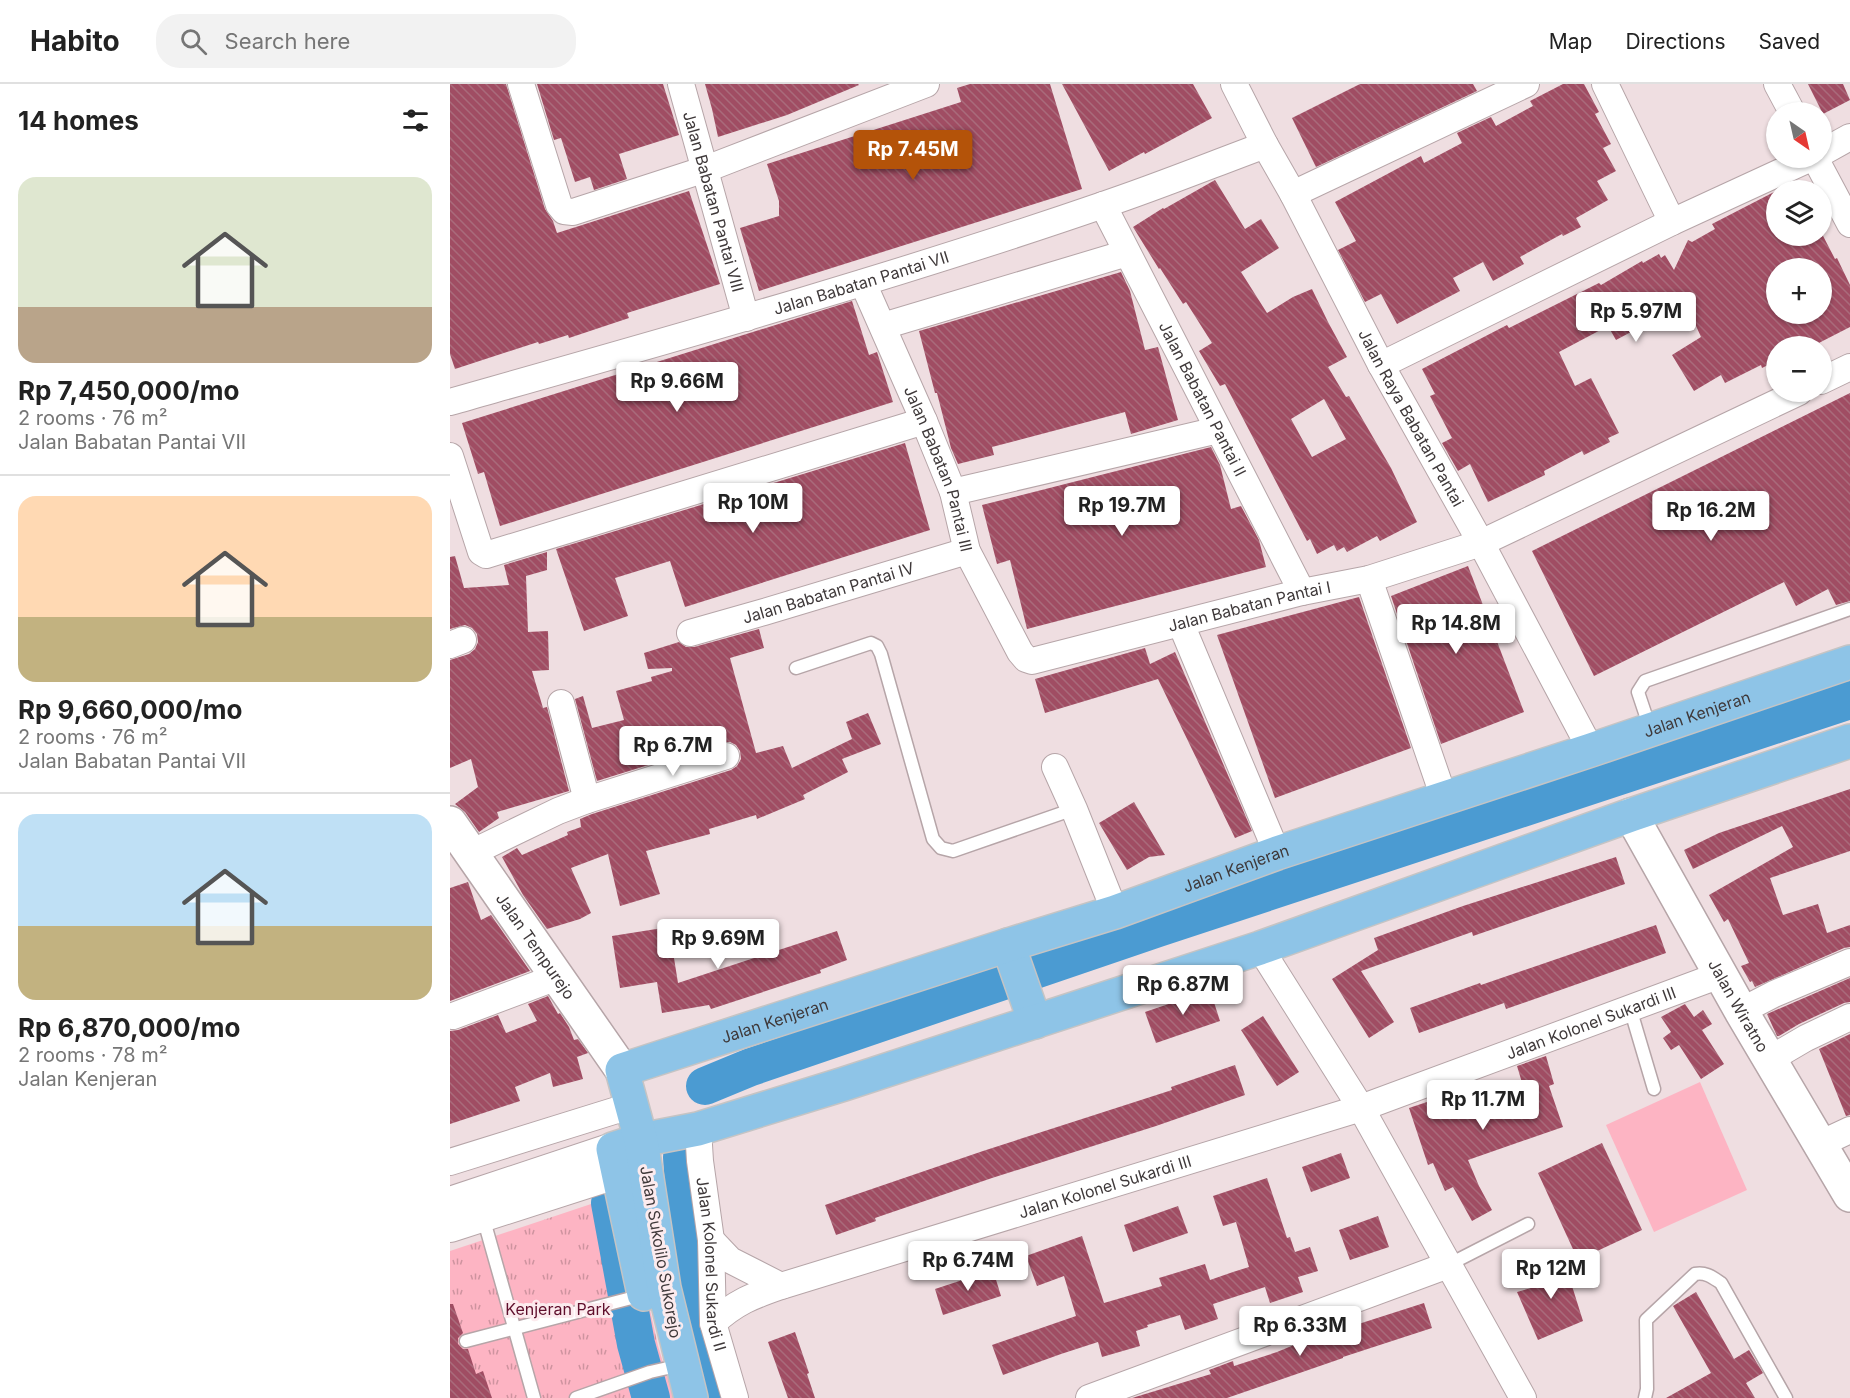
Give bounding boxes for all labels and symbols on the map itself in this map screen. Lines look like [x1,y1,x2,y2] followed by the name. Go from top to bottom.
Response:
[1766,102,1832,168] north arrow
[679,109,748,294] street label: Jalan Babatan Pantai VIII
[851,130,975,181] pin: Rp 7.45M
[771,246,951,319] street label: Jalan Babatan Pantai VII
[1574,292,1698,343] pin: Rp 5.97M
[1155,318,1251,480] street label: Jalan Babatan Pantai II
[1354,326,1468,510] street label: Jalan Raya Babatan Pantai
[615,362,739,413] pin: Rp 9.66M
[900,383,977,554] street label: Jalan Babatan Pantai Ill
[704,483,802,534] pin: Rp 10M
[1060,486,1184,537] pin: Rp 19.7M
[1649,491,1773,542] pin: Rp 16.2M
[740,557,916,628] street label: Jalan Babatan Pantai IV
[1166,577,1332,636] street label: Jalan Babatan Pantai I
[1394,604,1518,655] pin: Rp 14.8M
[1641,687,1753,741] street label: Jalan Kenjeran
[618,726,728,777] pin: Rp 6.7M
[1180,840,1292,896] street label: Jalan Kenjeran
[492,889,580,1003] street label: Jalan Tempurejo
[656,919,780,970] pin: Rp 9.69M
[1704,956,1773,1056] street label: Jalan Wiratno
[1121,965,1245,1016] pin: Rp 6.87M
[1503,982,1679,1063] street label: Jalan Kolonel Sukardi III
[718,994,831,1047] street label: Jalan Kenjeran
[1421,1080,1545,1131] pin: Rp 11.7M
[1016,1151,1194,1222] street label: Jalan Kolonel Sukardi III
[636,1164,686,1340] street label: Jalan Sukolilo Sukorejo
[692,1176,731,1353] street label: Jalan Kolonel Sukardi II
[906,1241,1030,1292] pin: Rp 6.74M
[1502,1249,1600,1300] pin: Rp 12M
[505,1299,611,1319] park label: Kenjeran Park
[1238,1306,1362,1357] pin: Rp 6.33M

